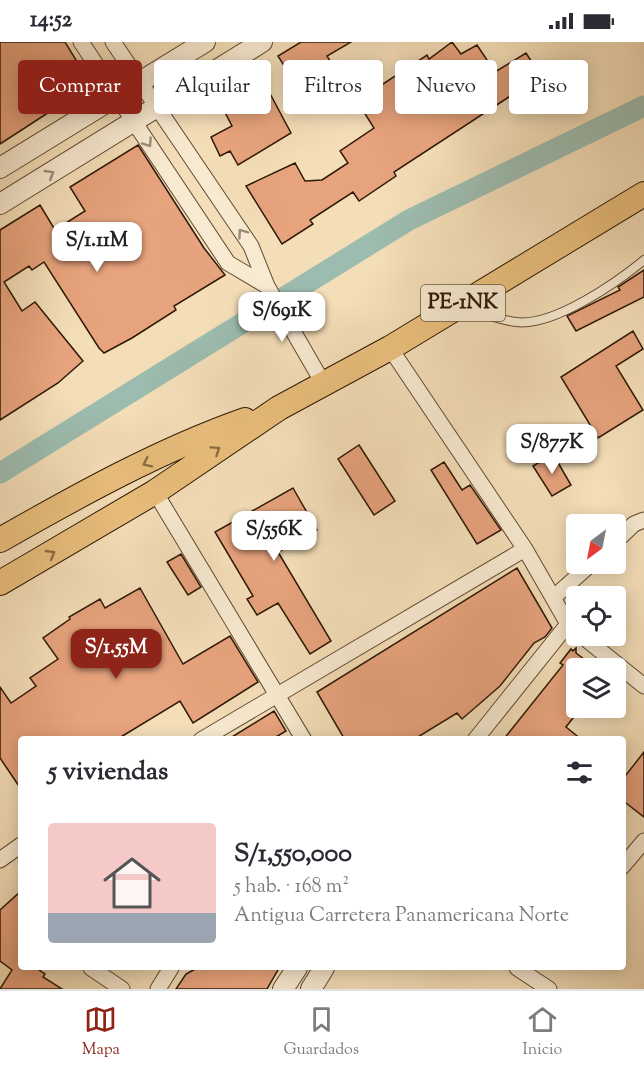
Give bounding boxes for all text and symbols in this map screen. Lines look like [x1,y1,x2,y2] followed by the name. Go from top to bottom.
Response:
[30,5,72,37] text: 14:52
[18,60,142,114] chip: Comprar
[154,60,271,114] chip: Alquilar
[283,60,383,114] chip: Filtros
[395,60,497,114] chip: Nuevo
[509,60,588,114] chip: Piso
[141,137,153,147] one-way arrow
[44,170,54,181] one-way arrow
[42,222,152,273] pin: S/1.11M
[66,227,128,256] text: S/1.11M
[238,229,249,240] one-way arrow
[421,285,505,321] road number: PE-1NK
[233,292,331,343] pin: S/691K
[252,297,312,326] text: S/691K
[503,424,601,475] pin: S/877K
[520,429,584,458] text: S/877K
[210,447,221,458] one-way arrow
[143,455,154,467] one-way arrow
[225,511,323,562] pin: S/556K
[566,514,626,574] north arrow
[566,514,626,718] map controls
[246,516,302,545] text: S/556K
[45,549,55,561] one-way arrow
[566,586,626,646] button: locate
[61,629,171,680] pin: S/1.55M
[85,634,147,663] text: S/1.55M
[566,658,626,718] button: layers
[48,754,168,791] text: 5 viviendas
[563,756,596,789] icon: filters
[234,836,352,873] text: S/1,550,000
[96,847,168,919] icon: home
[234,873,349,902] text: 5 hab. · 168 m²
[234,902,569,931] text: Antigua Carretera Panamericana Norte
[82,1003,120,1062] tab: Mapa
[283,1003,359,1062] tab: Guardados
[523,1003,562,1062] tab: Inicio

